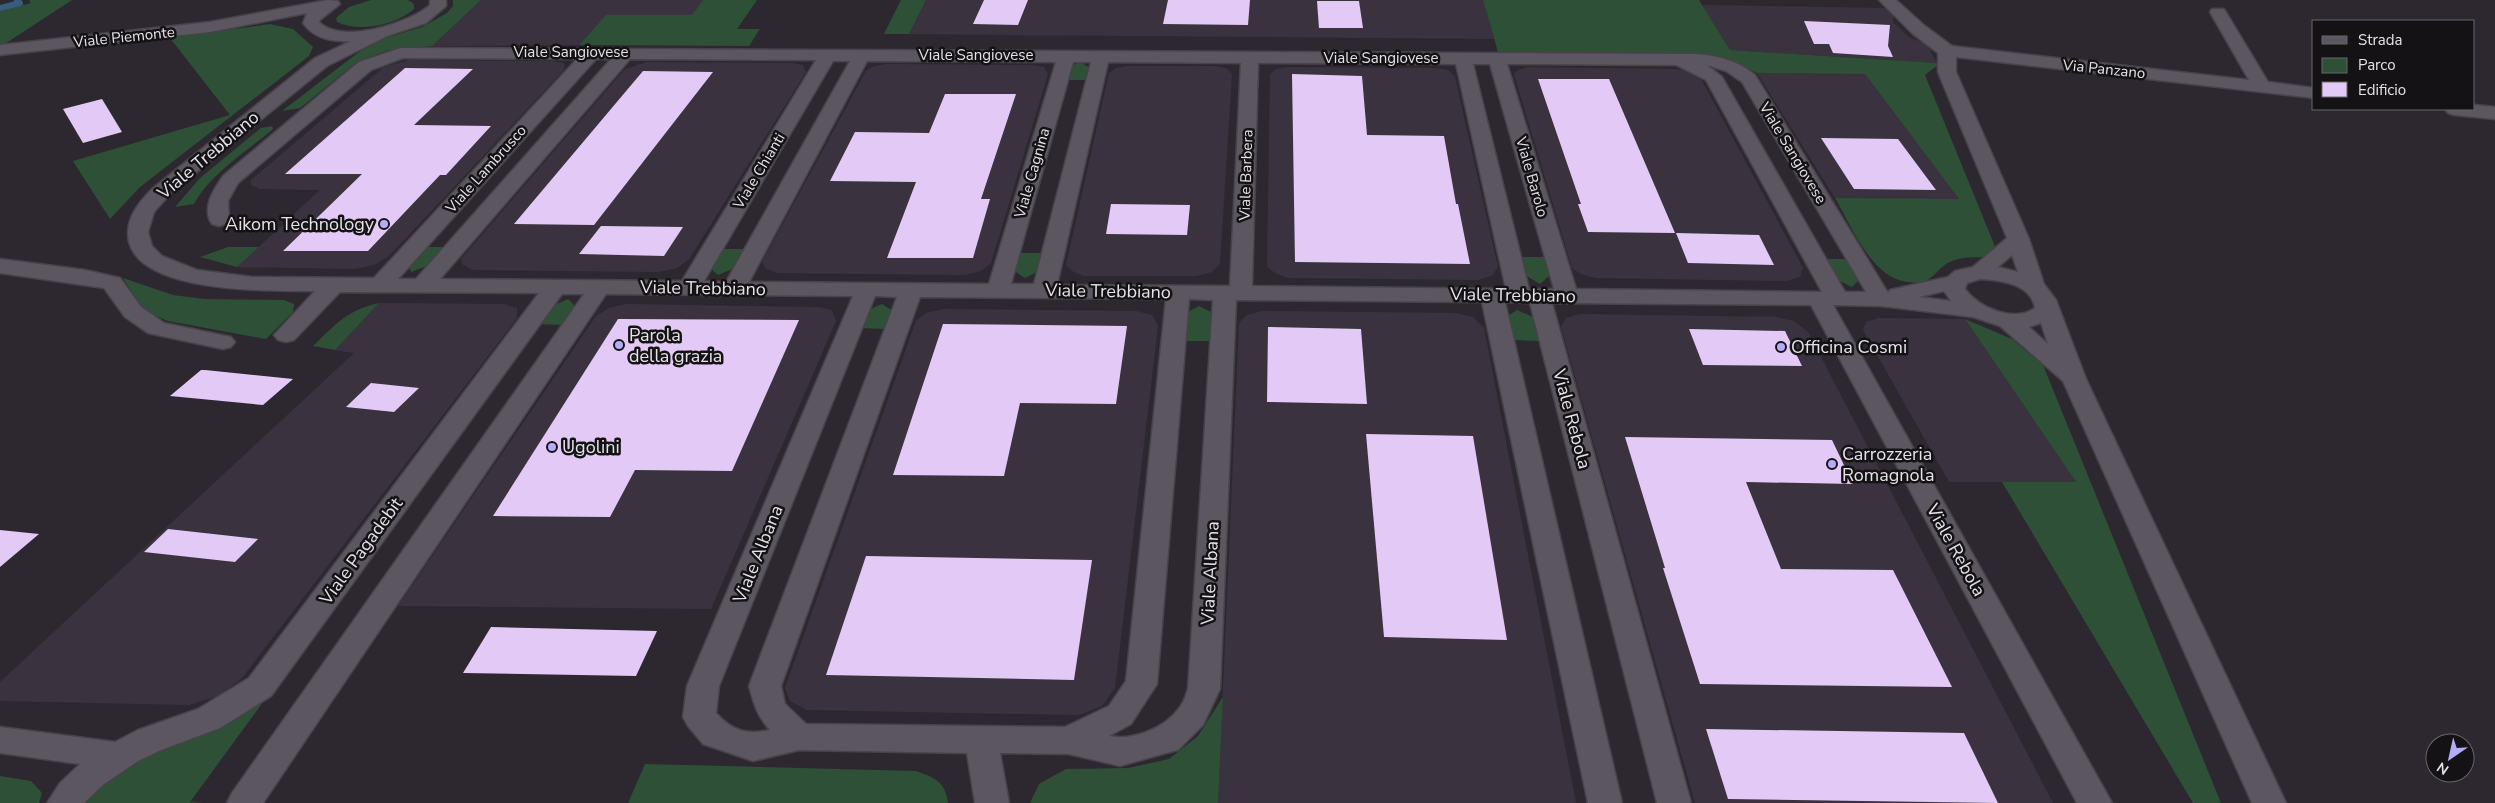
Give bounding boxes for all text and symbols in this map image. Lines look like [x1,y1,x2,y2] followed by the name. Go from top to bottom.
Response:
[2312,20,2475,110] legend
[71,22,176,52] street label: Viale Piemonte
[2358,30,2402,50] text: Strada
[513,42,628,62] street label: Viale Sangiovese
[918,45,1033,65] street label: Viale Sangiovese
[1323,48,1438,68] street label: Viale Sangiovese
[2061,55,2146,83] street label: Via Panzano
[2358,55,2396,75] text: Parco
[2358,80,2406,100] text: Edificio
[1754,98,1831,207] street label: Viale Sangiovese
[151,105,264,205] street label: Viale Trebbiano
[441,121,531,218] street label: Viale Lambrusco
[1009,126,1054,221] street label: Viale Cagnina
[728,129,790,214] street label: Viale Chianti
[1234,129,1258,222] street label: Viale Barbera
[1511,134,1553,219] street label: Viale Barolo
[225,212,375,236] place label: Aikom Technology
[378,218,390,230] marker: Aikom Technology
[639,275,766,301] street label: Viale Trebbiano
[1044,278,1171,304] street label: Viale Trebbiano
[1449,282,1576,308] street label: Viale Trebbiano
[629,323,722,368] place label: Parola della grazia
[1791,335,1907,359] place label: Officina Cosmi
[613,339,625,351] marker: Parola della grazia
[1775,341,1787,353] marker: Officina Cosmi
[1547,366,1597,472] street label: Viale Rebola
[562,435,620,459] place label: Ugolini
[546,441,558,453] marker: Ugolini
[1842,442,1934,487] place label: Carrozzeria Romagnola
[1826,458,1838,470] marker: Carrozzeria Romagnola
[313,492,408,610] street label: Viale Pagadebit
[1920,499,1991,601] street label: Viale Rebola
[727,501,789,608] street label: Viale Albana
[1195,521,1225,626] street label: Viale Albana
[2425,733,2475,783] north arrow
[2433,758,2453,779] text: N

